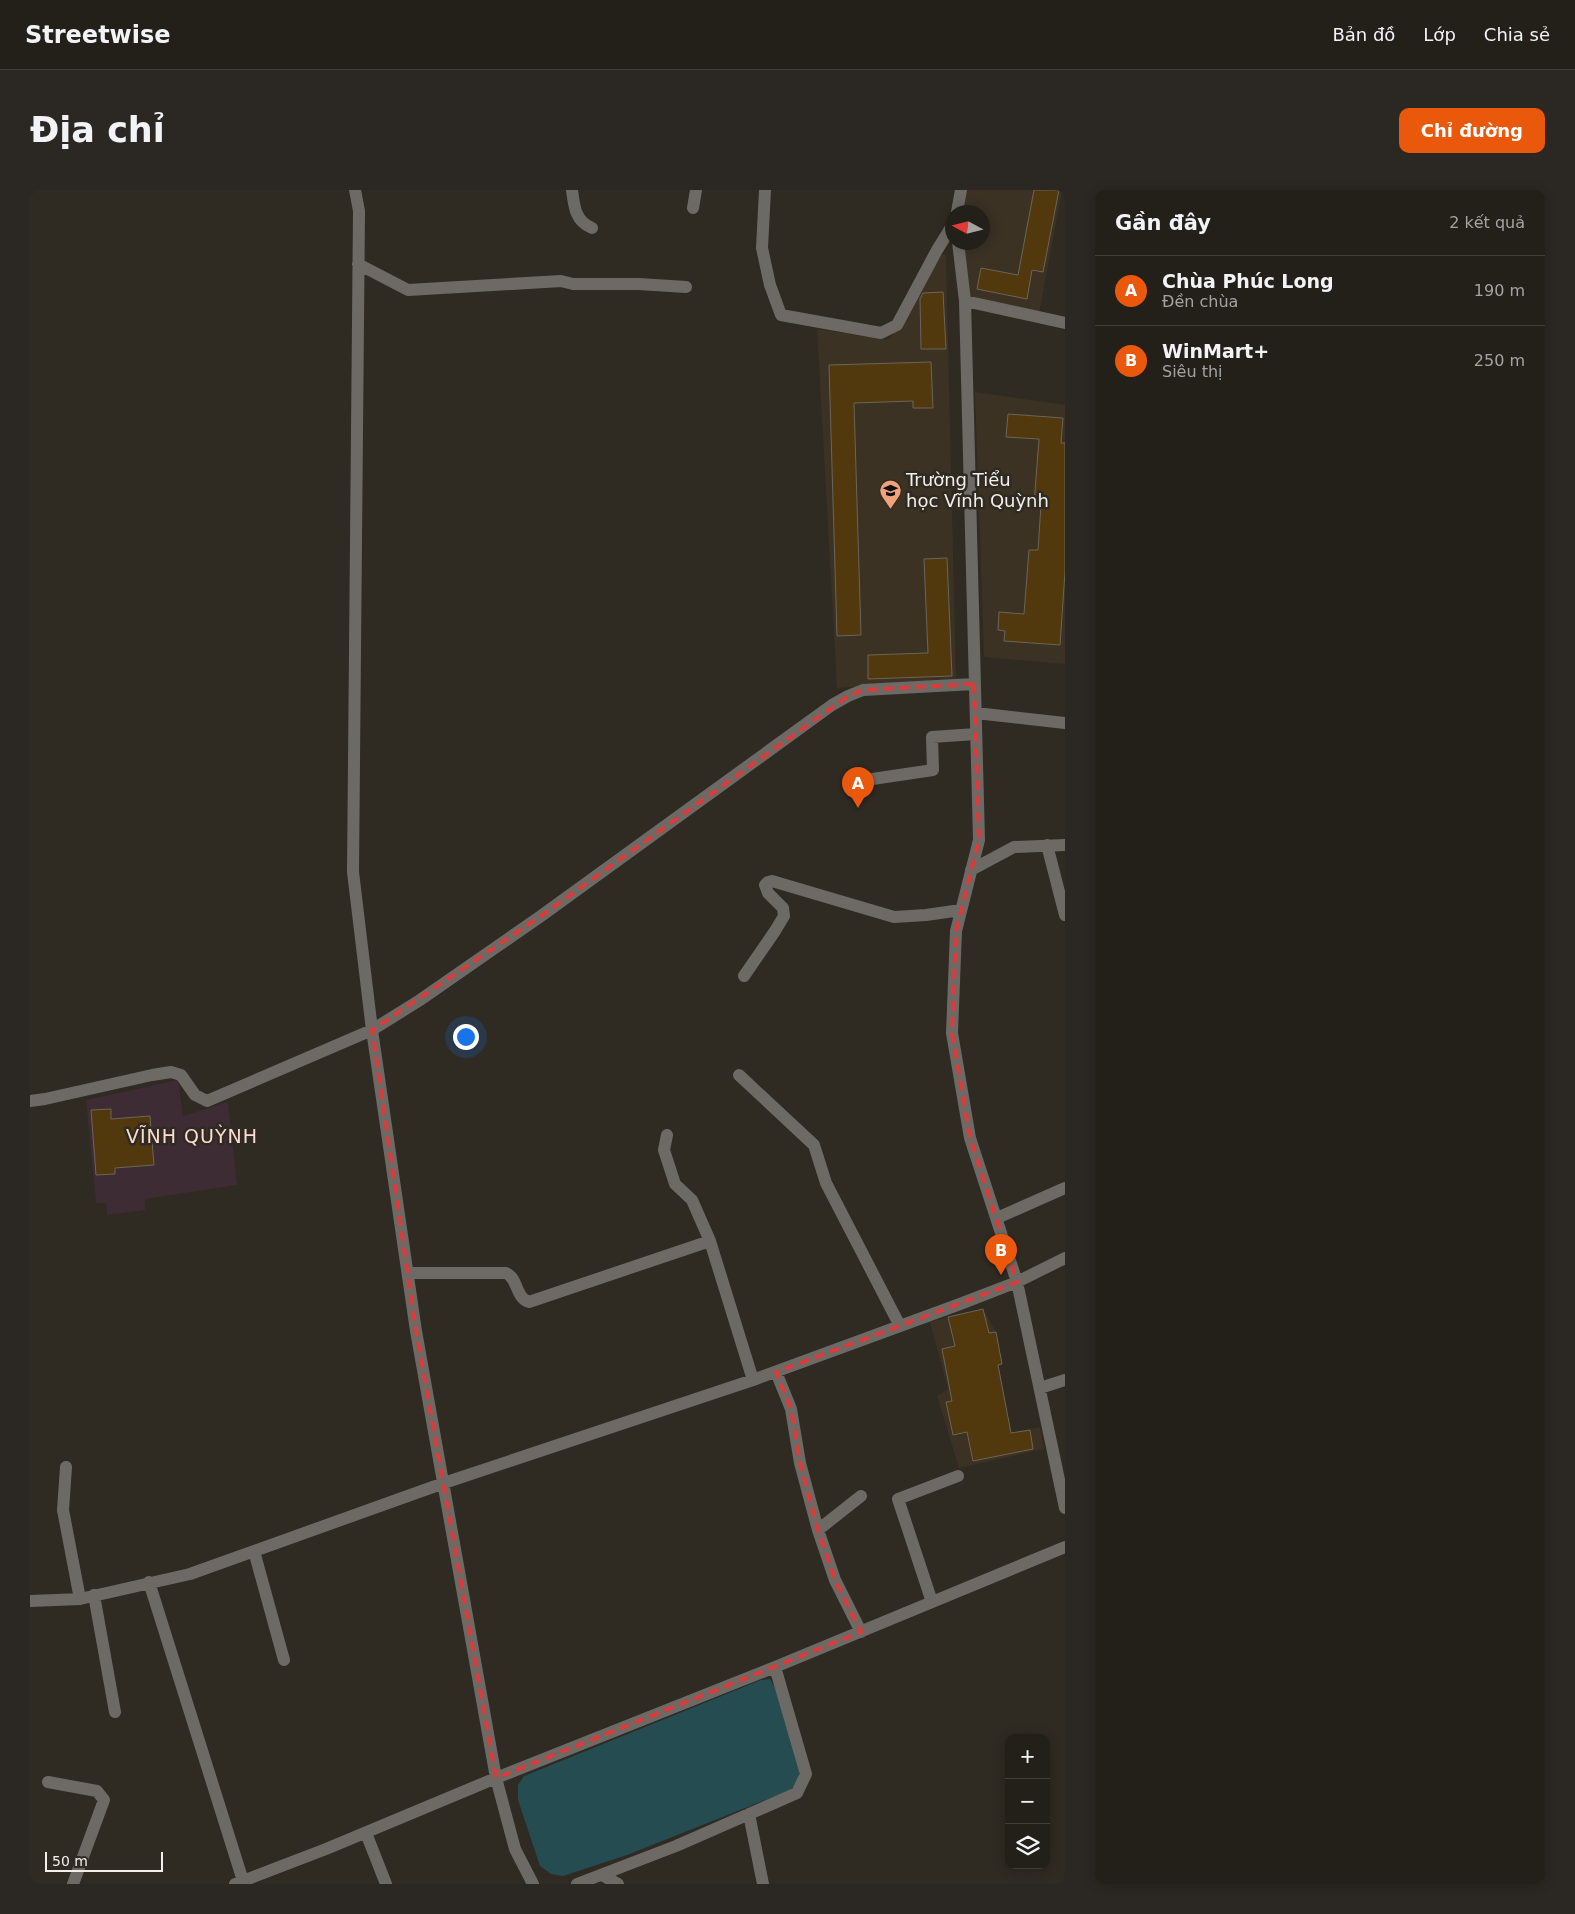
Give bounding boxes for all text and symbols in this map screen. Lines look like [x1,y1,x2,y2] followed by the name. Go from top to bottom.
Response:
[25,21,171,49] text: Streetwise
[1332,24,1395,45] text: Bản đồ
[1423,24,1456,45] text: Lớp
[1484,24,1550,45] text: Chia sẻ
[1399,108,1545,153] button: Chỉ đường
[30,110,165,150] text: Địa chỉ
[945,205,990,250] north arrow
[1115,211,1211,235] text: Gần đây
[1449,213,1525,232] text: 2 kết quả
[1162,270,1334,292] text: Chùa Phúc Long
[1125,281,1137,300] text: A
[1474,281,1525,300] text: 190 m
[1162,292,1238,311] text: Đền chùa
[1162,340,1269,362] text: WinMart+
[1125,351,1137,370] text: B
[1474,351,1525,370] text: 250 m
[1162,362,1223,381] text: Siêu thị
[905,469,1049,511] place label: Trường Tiểu học Vĩnh Quỳnh
[878,478,902,509] school or university icon: Trường Tiểu học Vĩnh Quỳnh
[842,767,874,808] pin: A
[453,1024,479,1050] your location
[126,1124,258,1147] district label: VĨNH QUỲNH
[985,1234,1017,1275] pin: B
[1005,1734,1050,1869] map controls
[1005,1734,1050,1779] button: +
[1005,1779,1050,1824] button: −
[1005,1824,1050,1869] button: layers
[45,1849,162,1872] scale bar
[52,1853,88,1869] text: 50 m

